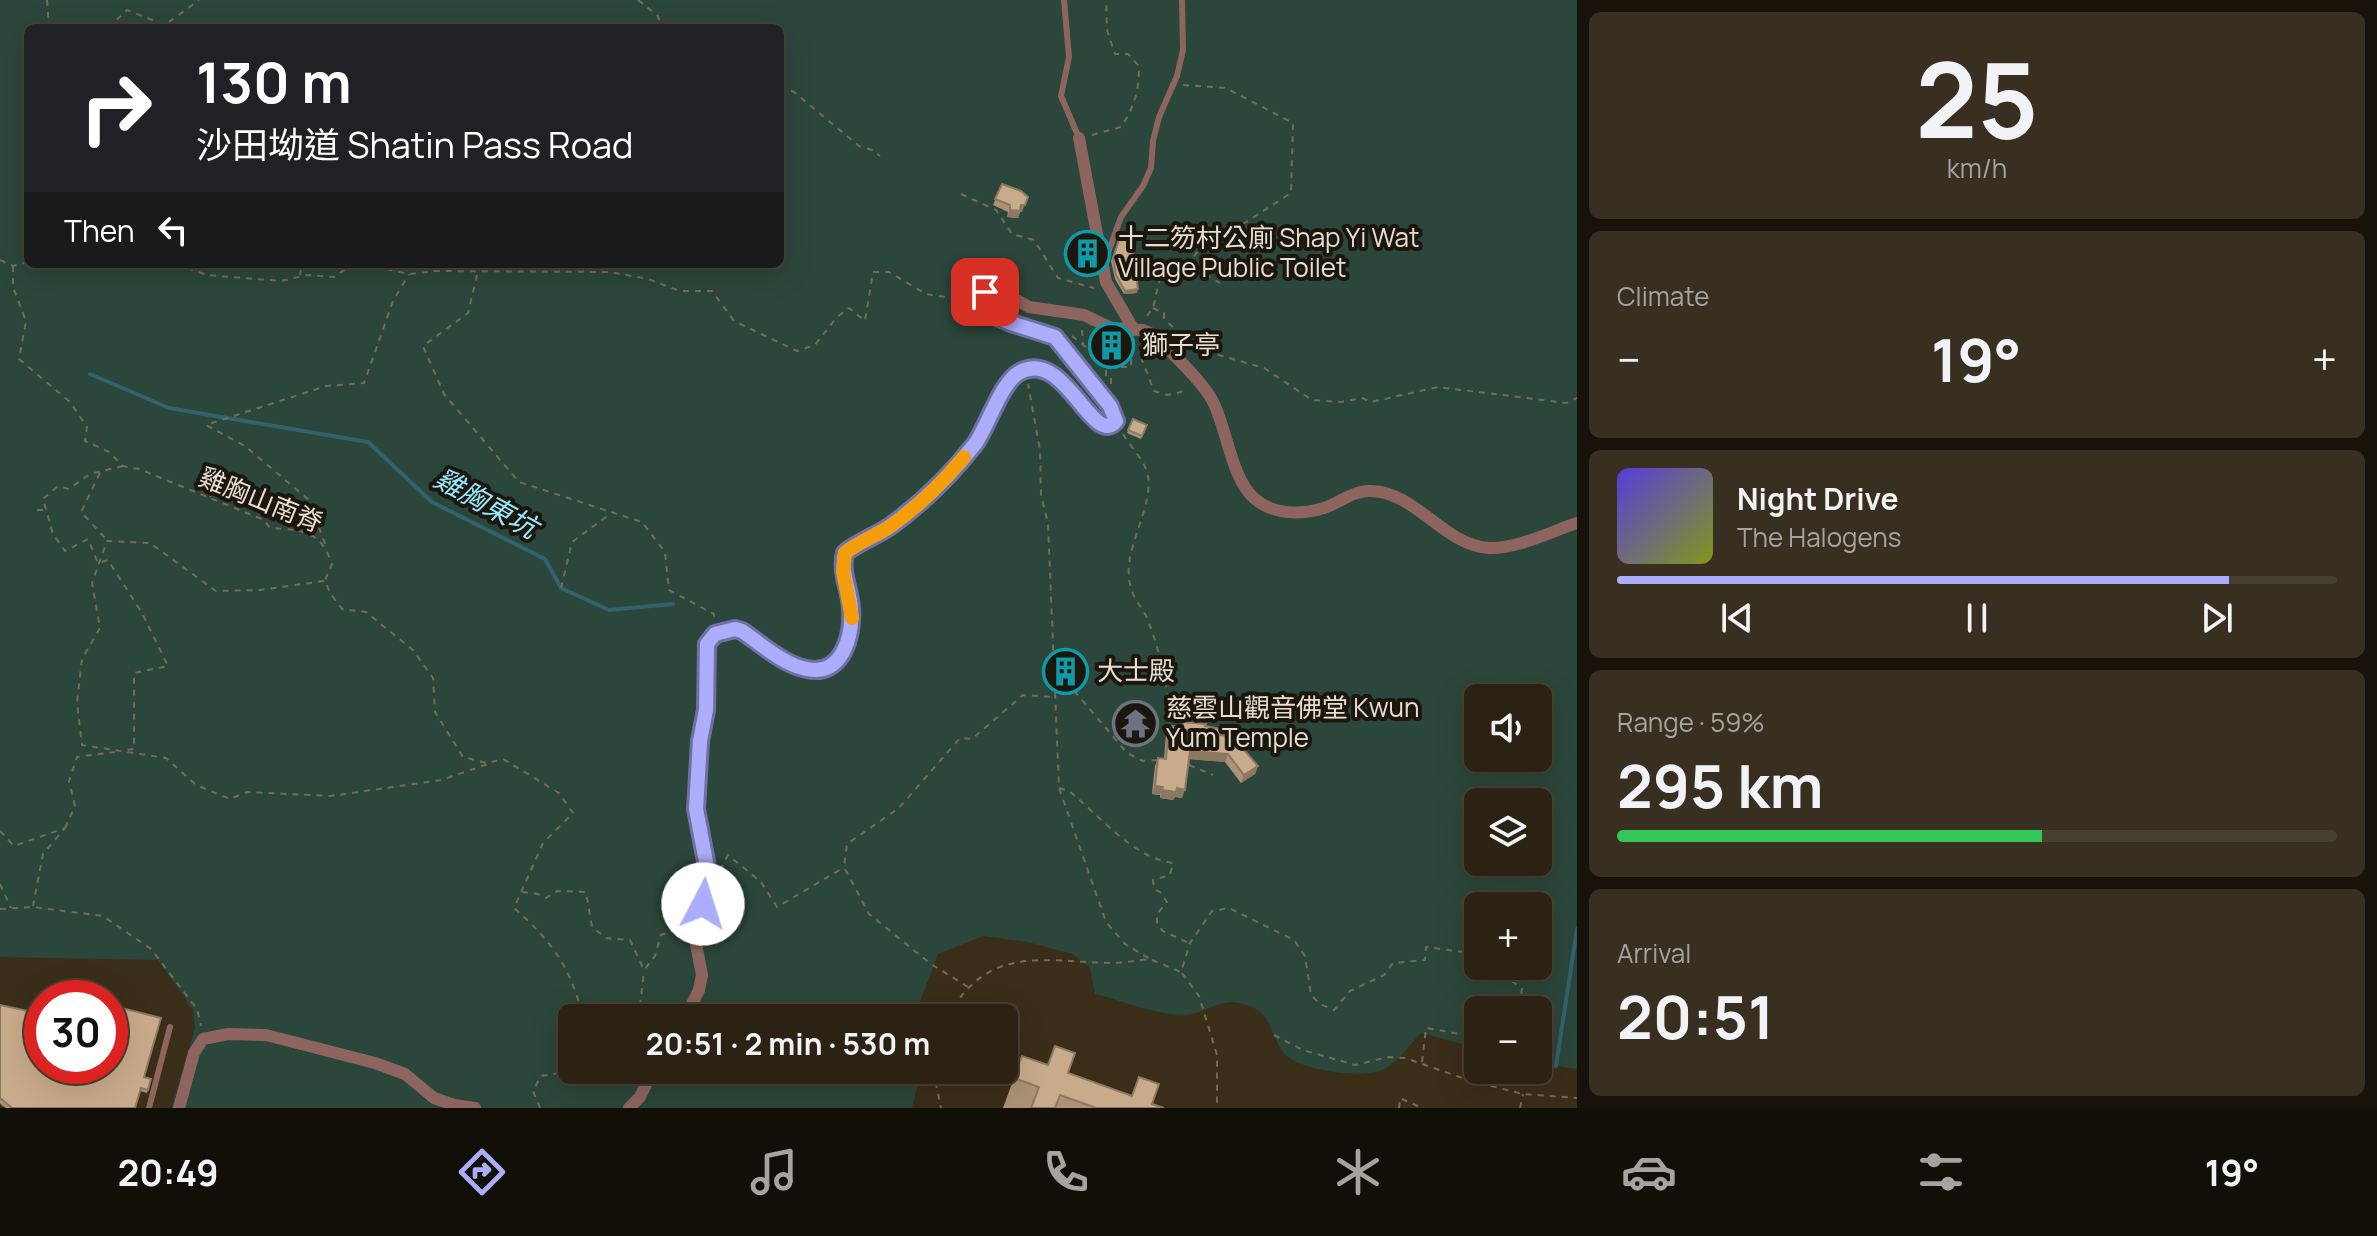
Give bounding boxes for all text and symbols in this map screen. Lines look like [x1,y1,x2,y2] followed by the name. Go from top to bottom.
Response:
[1916,27,2038,169] text: 25
[196,43,352,120] text: 130 m
[64,56,168,160] icon: right
[196,120,633,169] text: 沙田坳道 Shatin Pass Road
[1947,150,2007,186] text: km/h
[151,208,195,252] icon: left
[64,210,135,251] text: Then
[1118,219,1419,285] place label: 十二笏村公廁 Shap Yi Wat Village Public Toilet
[1063,229,1111,277] building icon: 十二笏村公廁 Shap Yi Wat Village Public Toilet
[951,258,1019,326] pin
[963,270,1007,314] icon: arrive
[1617,278,1709,314] text: Climate
[1931,318,2021,400] text: 19°
[1087,321,1135,369] building icon: 獅子亭
[1142,326,1220,362] place label: 獅子亭
[1617,329,1641,389] text: −
[2312,329,2337,389] text: +
[194,458,328,540] street label: 雞胸山南脊
[428,458,548,548] water label: 雞胸東坑
[1737,478,1899,519] text: Night Drive
[1737,519,1901,555] text: The Halogens
[1715,596,1759,640] icon: previous
[1955,596,1999,640] icon: pause
[2195,596,2239,640] icon: next
[1042,647,1090,695] building icon: 大士殿
[1097,652,1175,688] place label: 大士殿
[1464,684,1552,1084] map controls
[1464,684,1552,772] button: sound
[1166,689,1419,755] place label: 慈雲山觀音佛堂 Kwun Yum Temple
[1111,699,1159,747] temple icon: 慈雲山觀音佛堂 Kwun Yum Temple
[1617,704,1765,740] text: Range · 59%
[1617,744,1823,826] text: 295 km
[1464,788,1552,876] button: layers
[661,862,745,946] position arrow
[1464,892,1552,980] button: +
[1617,935,1691,971] text: Arrival
[1617,975,1774,1057] text: 20:51
[24,980,128,1084] speed limit sign: 30
[1464,996,1552,1084] button: −
[646,1023,930,1064] text: 20:51 · 2 min · 530 m
[454,1144,510,1200] icon: directions
[746,1144,802,1200] icon: music
[1038,1144,1094,1200] icon: phone
[1330,1144,1386,1200] icon: climate
[1621,1144,1677,1200] icon: car
[1913,1144,1969,1200] icon: filters
[118,1148,219,1197] text: 20:49
[2205,1148,2259,1197] text: 19°

